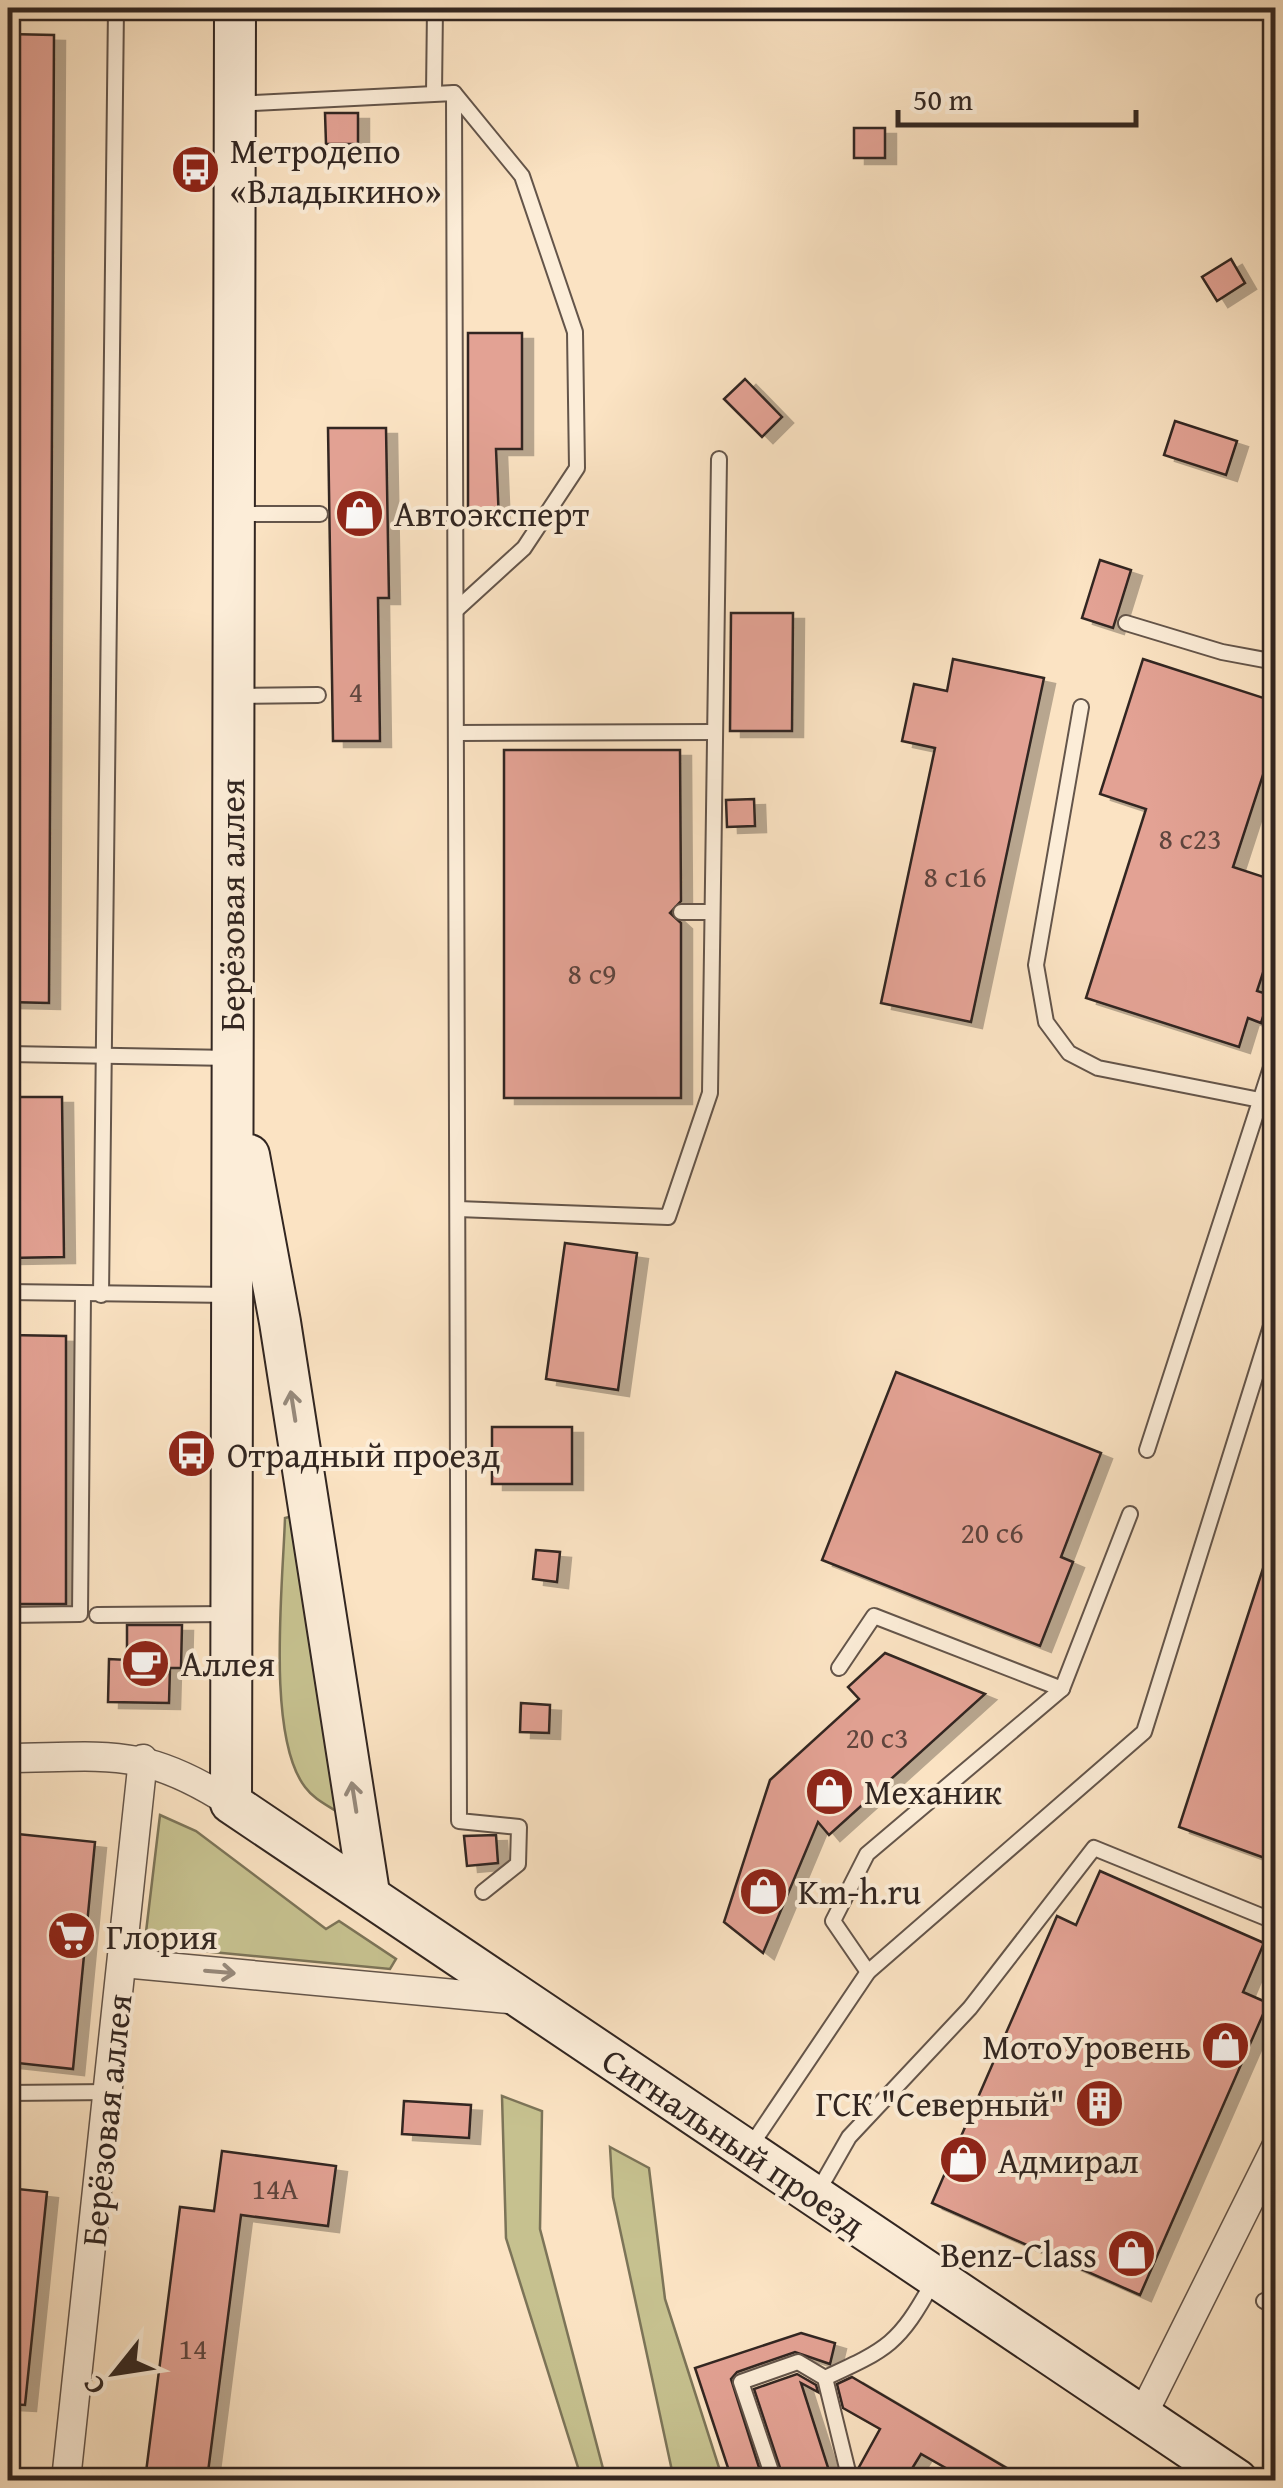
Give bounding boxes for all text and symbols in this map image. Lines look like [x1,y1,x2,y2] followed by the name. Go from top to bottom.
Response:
[898,65,1136,127] scale bar
[913,77,973,121] text: 50 m
[230,125,441,216] place label: Метродепо «Владыкино»
[169,144,221,196] bus stop icon: Метродепо «Владыкино»
[333,487,385,539] shop icon: Автоэксперт
[394,488,589,539] place label: Автоэксперт
[349,669,363,713] house number: 4
[206,778,257,1032] street label: Берёзовая аллея
[1158,816,1222,860] house number: 8 с23
[923,854,987,898] house number: 8 с16
[568,951,616,995] house number: 8 с9
[284,1391,302,1423] one-way arrow
[166,1428,218,1480] bus stop icon: Отрадный проезд
[227,1429,500,1480] place label: Отрадный проезд
[960,1510,1024,1554] house number: 20 с6
[120,1637,172,1689] cafe icon: Аллея
[181,1638,275,1689] place label: Аллея
[845,1715,909,1759] house number: 20 с3
[803,1765,855,1817] shop icon: Механик
[864,1766,1003,1817] place label: Механик
[344,1781,363,1813] one-way arrow
[737,1865,789,1917] shop icon: Km-h.ru
[798,1866,921,1917] place label: Km-h.ru
[45,1910,97,1962] supermarket icon: Глория
[106,1911,218,1962] place label: Глория
[204,1962,236,1981] one-way arrow
[67,1991,145,2249] street label: Берёзовая аллея
[1200,2020,1252,2072] shop icon: МотоУровень
[983,2021,1191,2072] place label: МотоУровень
[592,2035,876,2249] street label: Сигнальный проезд
[1074,2077,1126,2129] building icon: ГСК "Северный"
[816,2078,1065,2129] place label: ГСК "Северный"
[937,2134,989,2186] shop icon: Адмирал
[998,2135,1139,2186] place label: Адмирал
[251,2166,299,2210] house number: 14А
[1106,2228,1158,2280] shop icon: Benz-Class
[941,2229,1097,2280] place label: Benz-Class
[65,2323,165,2423] north arrow
[179,2326,207,2370] house number: 14
[71,2369,115,2403] text: С

